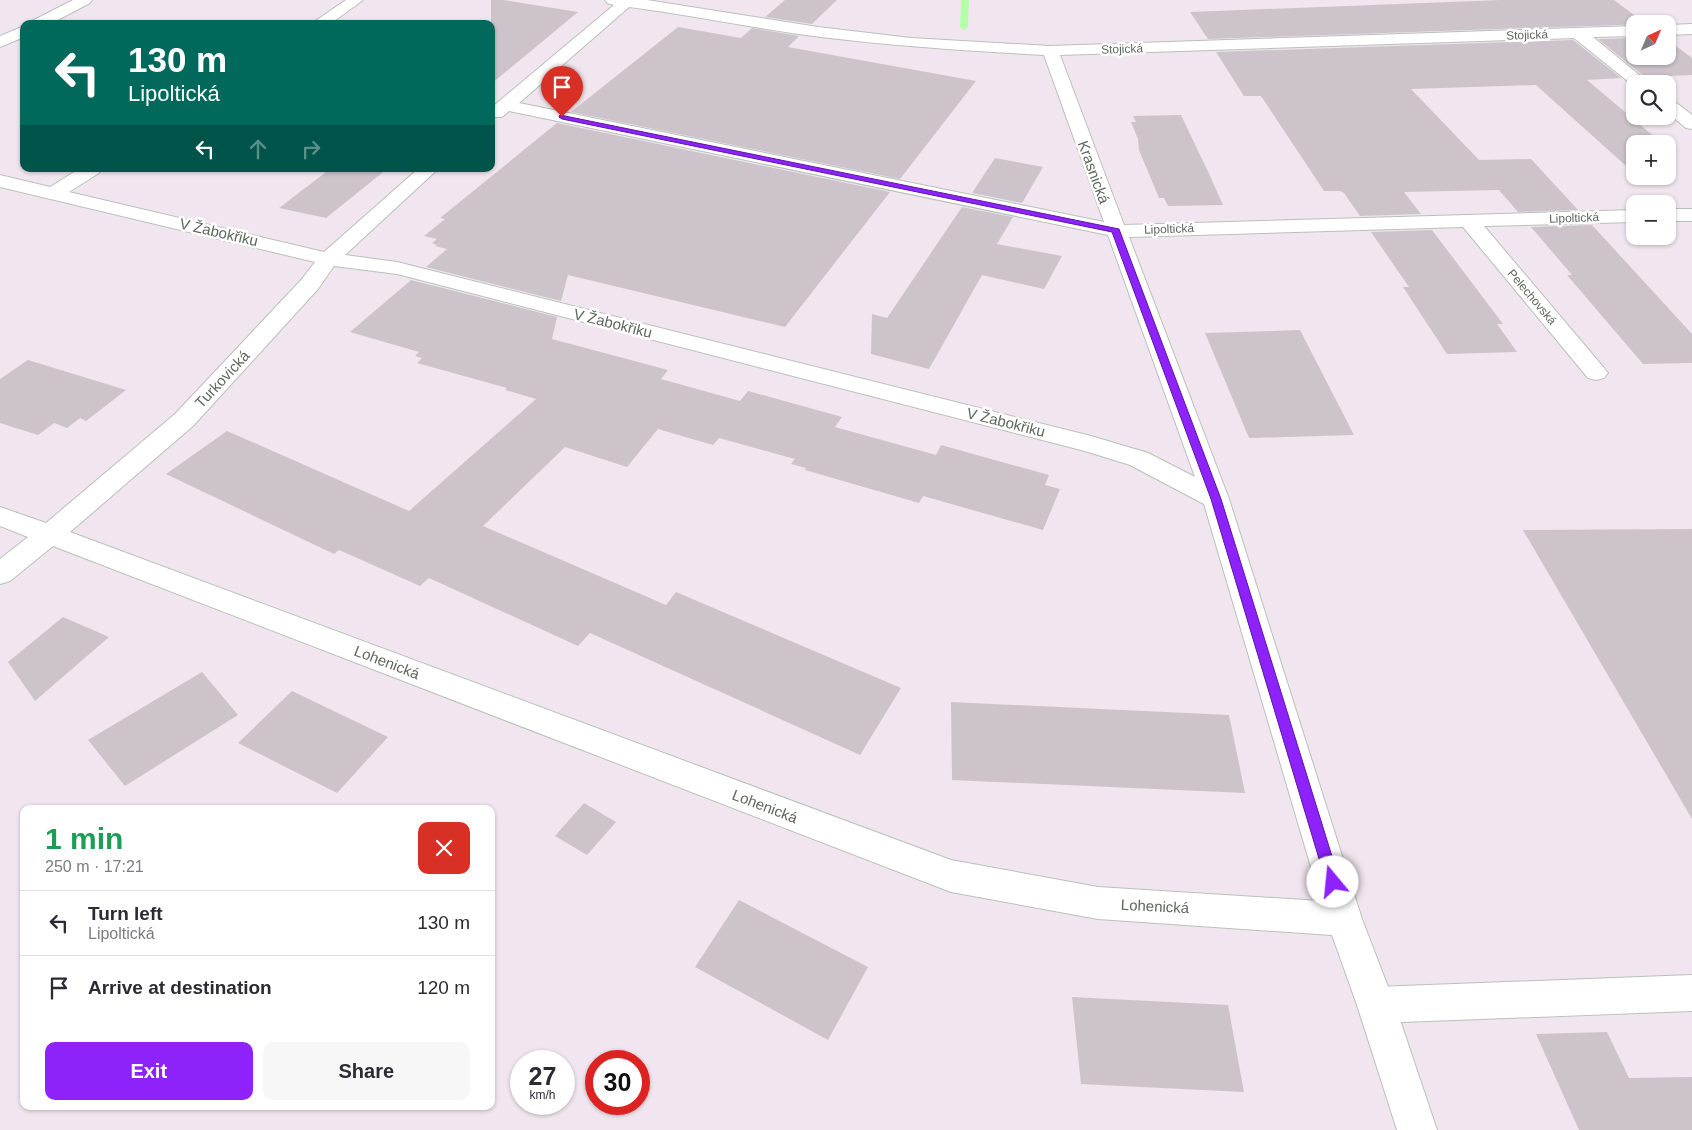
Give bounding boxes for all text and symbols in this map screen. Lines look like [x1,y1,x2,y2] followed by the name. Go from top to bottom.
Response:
[1626,15,1676,65] north arrow
[1626,15,1676,245] map controls
[1506,27,1549,43] street label: Stojická
[45,40,110,105] icon: left
[128,40,227,79] text: 130 m
[1101,41,1144,57] street label: Stojická
[541,66,583,117] pin
[548,73,576,101] icon: arrive
[1626,75,1676,125] button: search
[128,81,220,106] text: Lipoltická
[191,135,219,163] icon: left
[244,135,272,163] icon: ahead
[297,135,325,163] icon: right
[1626,135,1676,185] button: +
[1075,138,1113,206] street label: Krasnická
[1626,195,1676,245] button: −
[1549,210,1600,226] street label: Lipoltická
[178,215,260,249] street label: V Žabokřiku
[1144,221,1195,237] street label: Lipoltická
[1505,266,1559,328] street label: Pelechovská
[572,305,654,341] street label: V Žabokřiku
[191,346,253,411] street label: Turkovická
[965,404,1047,440] street label: V Žabokřiku
[352,642,423,682] street label: Lohenická
[730,786,801,826] street label: Lohenická
[45,822,123,855] text: 1 min
[418,822,470,874] button: close
[1306,855,1358,907] position arrow
[45,858,144,875] text: 250 m · 17:21
[1120,896,1190,916] street label: Lohenická
[88,903,163,924] text: Turn left
[45,909,73,937] icon: left
[417,912,470,933] text: 130 m
[88,925,155,942] text: Lipoltická
[45,974,73,1002] icon: arrive
[88,977,272,998] text: Arrive at destination
[417,977,470,998] text: 120 m
[45,1042,253,1100] button: Exit
[263,1042,470,1100] button: Share
[585,1050,650,1115] speed limit sign: 30
[529,1062,556,1090] text: 27
[529,1088,556,1102] text: km/h

